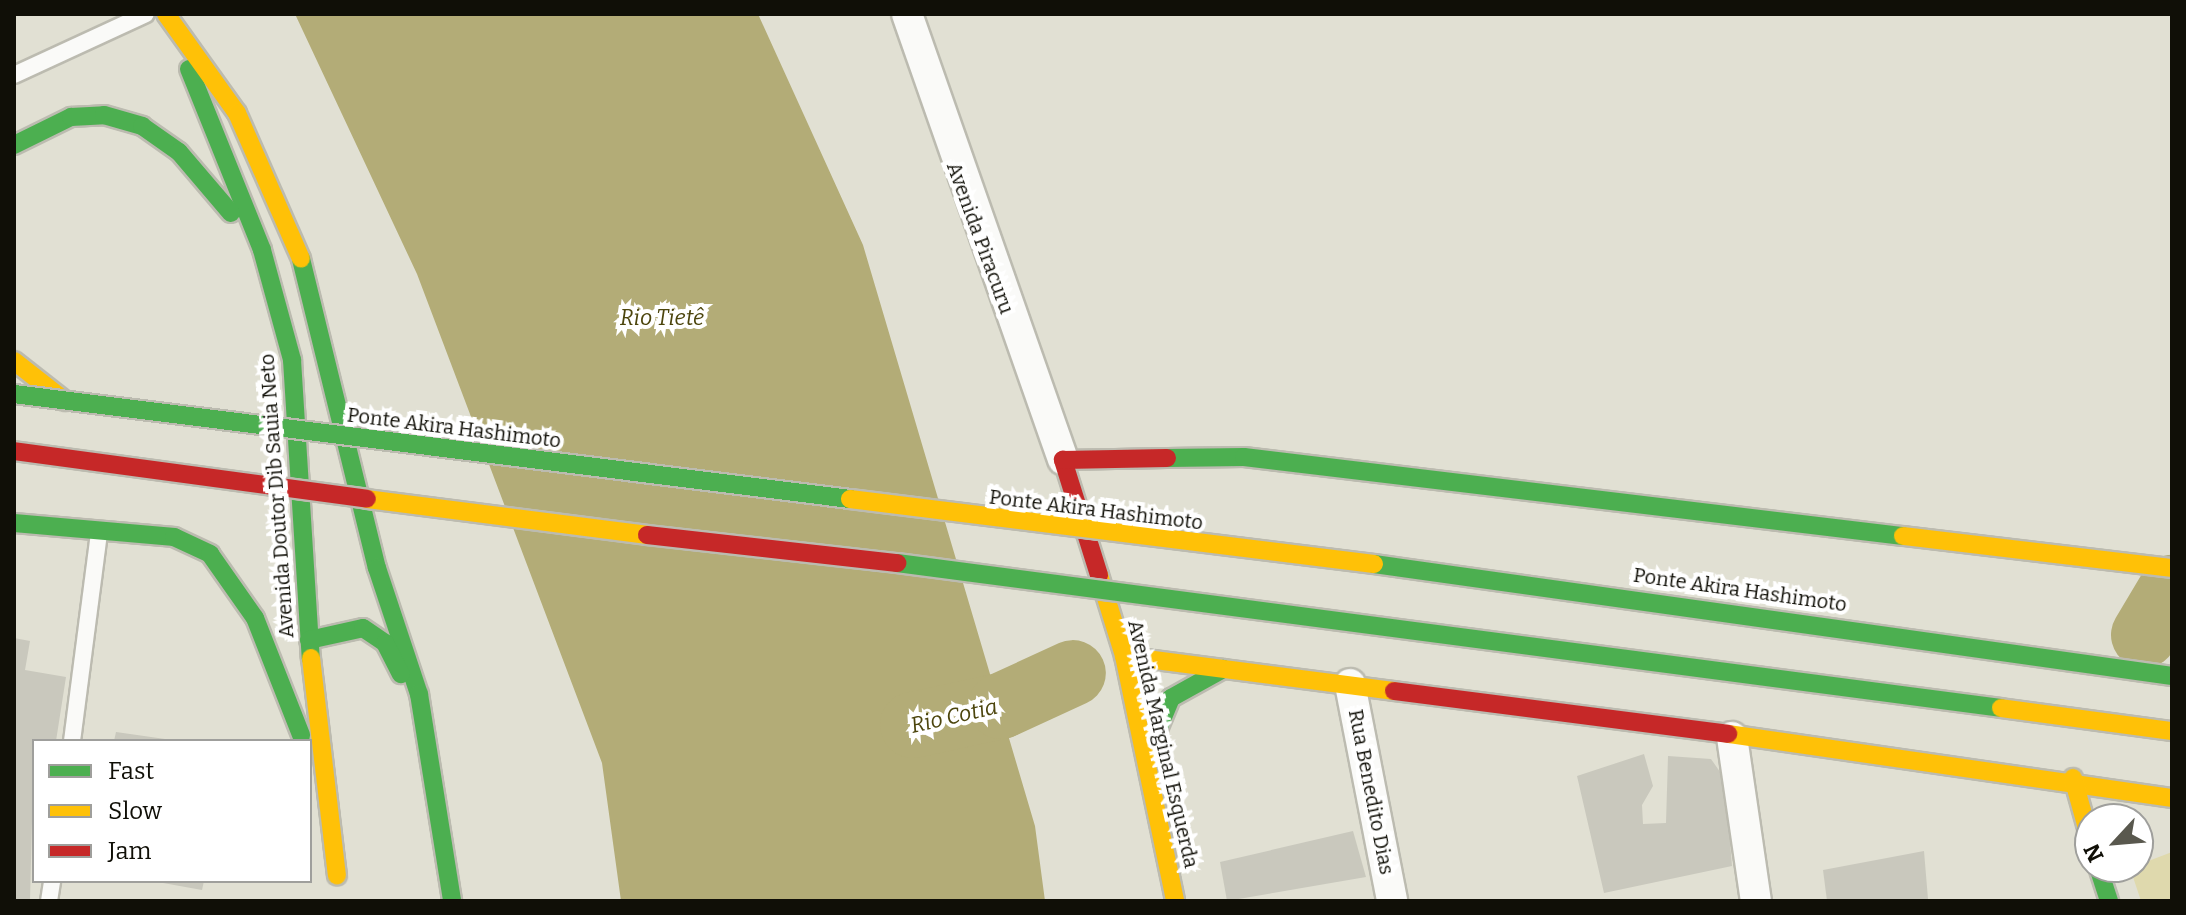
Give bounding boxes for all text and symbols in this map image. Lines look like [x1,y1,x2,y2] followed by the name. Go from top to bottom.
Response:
[941,159,1019,317] street label: Avenida Piracuru
[620,305,704,331] water label: Rio Tietê
[255,353,299,639] street label: Avenida Doutor Dib Sauia Neto
[346,403,562,453] street label: Ponte Akira Hashimoto
[988,485,1204,535] street label: Ponte Akira Hashimoto
[1632,563,1848,617] street label: Ponte Akira Hashimoto
[1123,618,1203,870] street label: Avenida Marginal Esquerda
[908,693,1000,739] water label: Rio Cotia
[1343,707,1399,877] street label: Rua Benedito Dias
[32,739,312,883] legend
[108,757,154,785] text: Fast
[108,797,162,825] text: Slow
[2074,803,2154,883] north arrow
[108,837,151,865] text: Jam
[2078,839,2110,866] text: N

